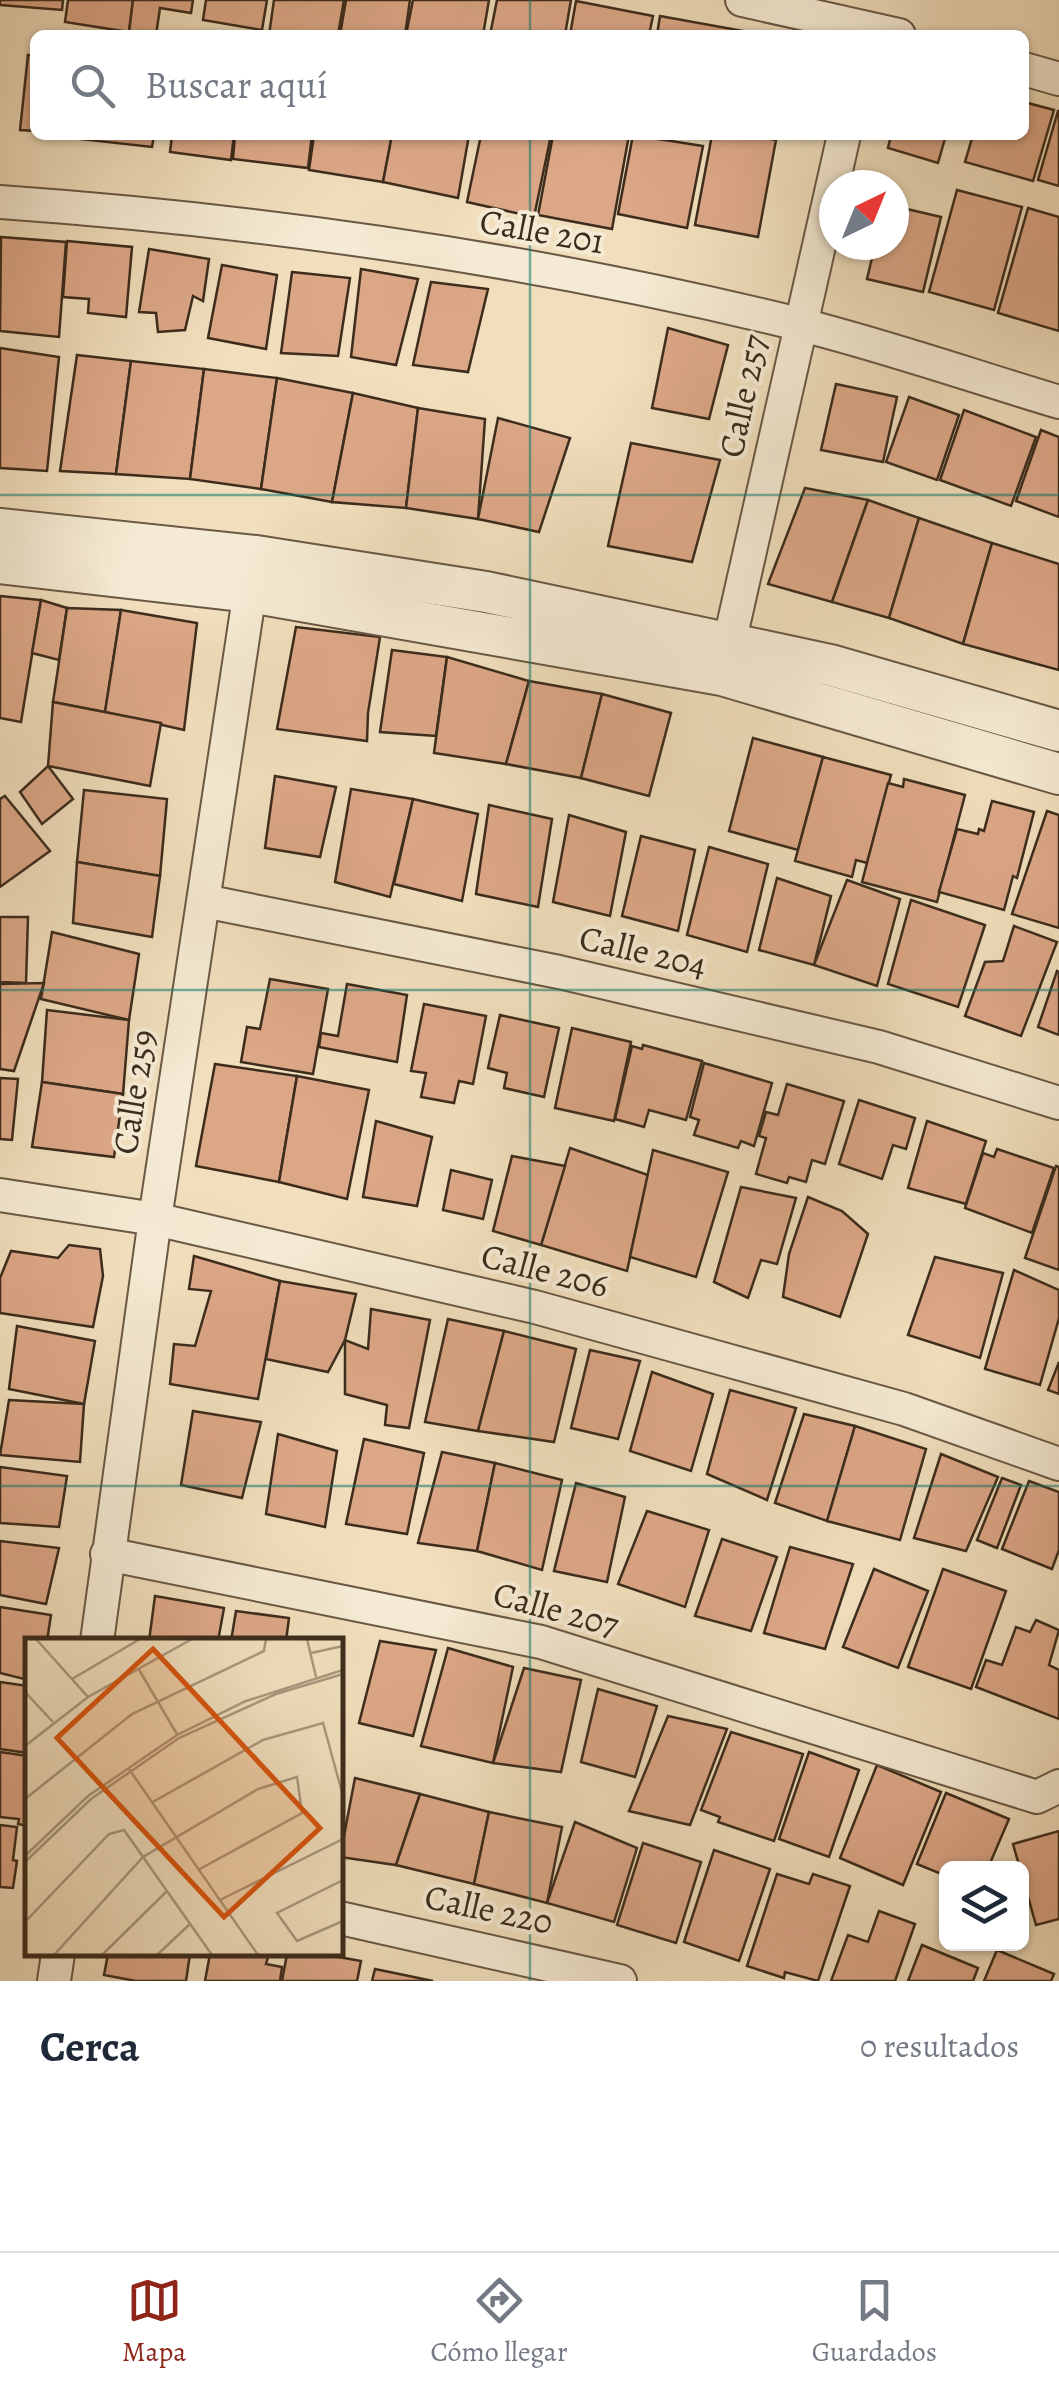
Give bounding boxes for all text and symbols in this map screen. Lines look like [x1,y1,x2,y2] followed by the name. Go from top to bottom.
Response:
[30,30,1029,140] search box
[65,58,120,113] icon: search
[145,59,328,111] text: Buscar aquí
[819,170,909,260] north arrow
[476,196,608,266] street label: Calle 201
[707,330,779,462] street label: Calle 257
[575,913,711,989] street label: Calle 204
[100,1026,168,1158] street label: Calle 259
[476,1231,614,1309] street label: Calle 206
[488,1569,624,1649] street label: Calle 207
[25,1638,342,1956] inset map
[939,1861,1029,1951] map controls
[939,1861,1029,1951] button: layers
[421,1872,557,1946] street label: Calle 220
[40,2018,139,2075] text: Cerca
[860,2024,1019,2068] text: 0 resultados
[122,2273,186,2371] tab: Mapa
[431,2273,568,2371] tab: Cómo llegar
[812,2273,937,2371] tab: Guardados

